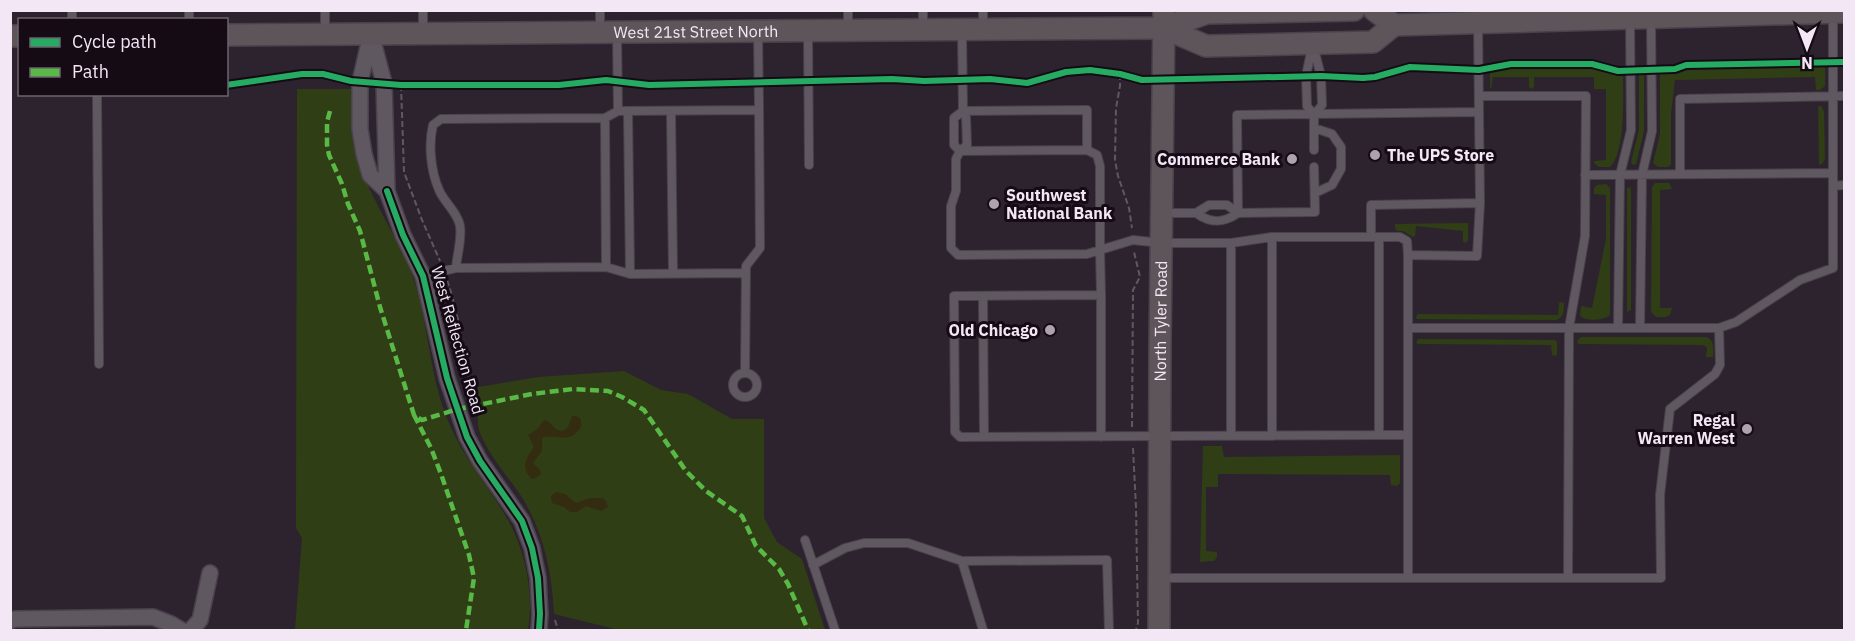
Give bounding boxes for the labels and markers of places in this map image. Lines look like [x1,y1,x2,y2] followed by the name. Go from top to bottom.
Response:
[1387,145,1494,165] place label: The UPS Store
[1368,148,1382,162] marker: The UPS Store
[1157,149,1281,169] place label: Commerce Bank
[1285,152,1299,166] marker: Commerce Bank
[1006,185,1113,223] place label: Southwest National Bank
[987,197,1001,211] marker: Southwest National Bank
[949,320,1038,340] place label: Old Chicago
[1043,323,1057,337] marker: Old Chicago
[1637,410,1735,448] place label: Regal Warren West
[1740,422,1754,436] marker: Regal Warren West

